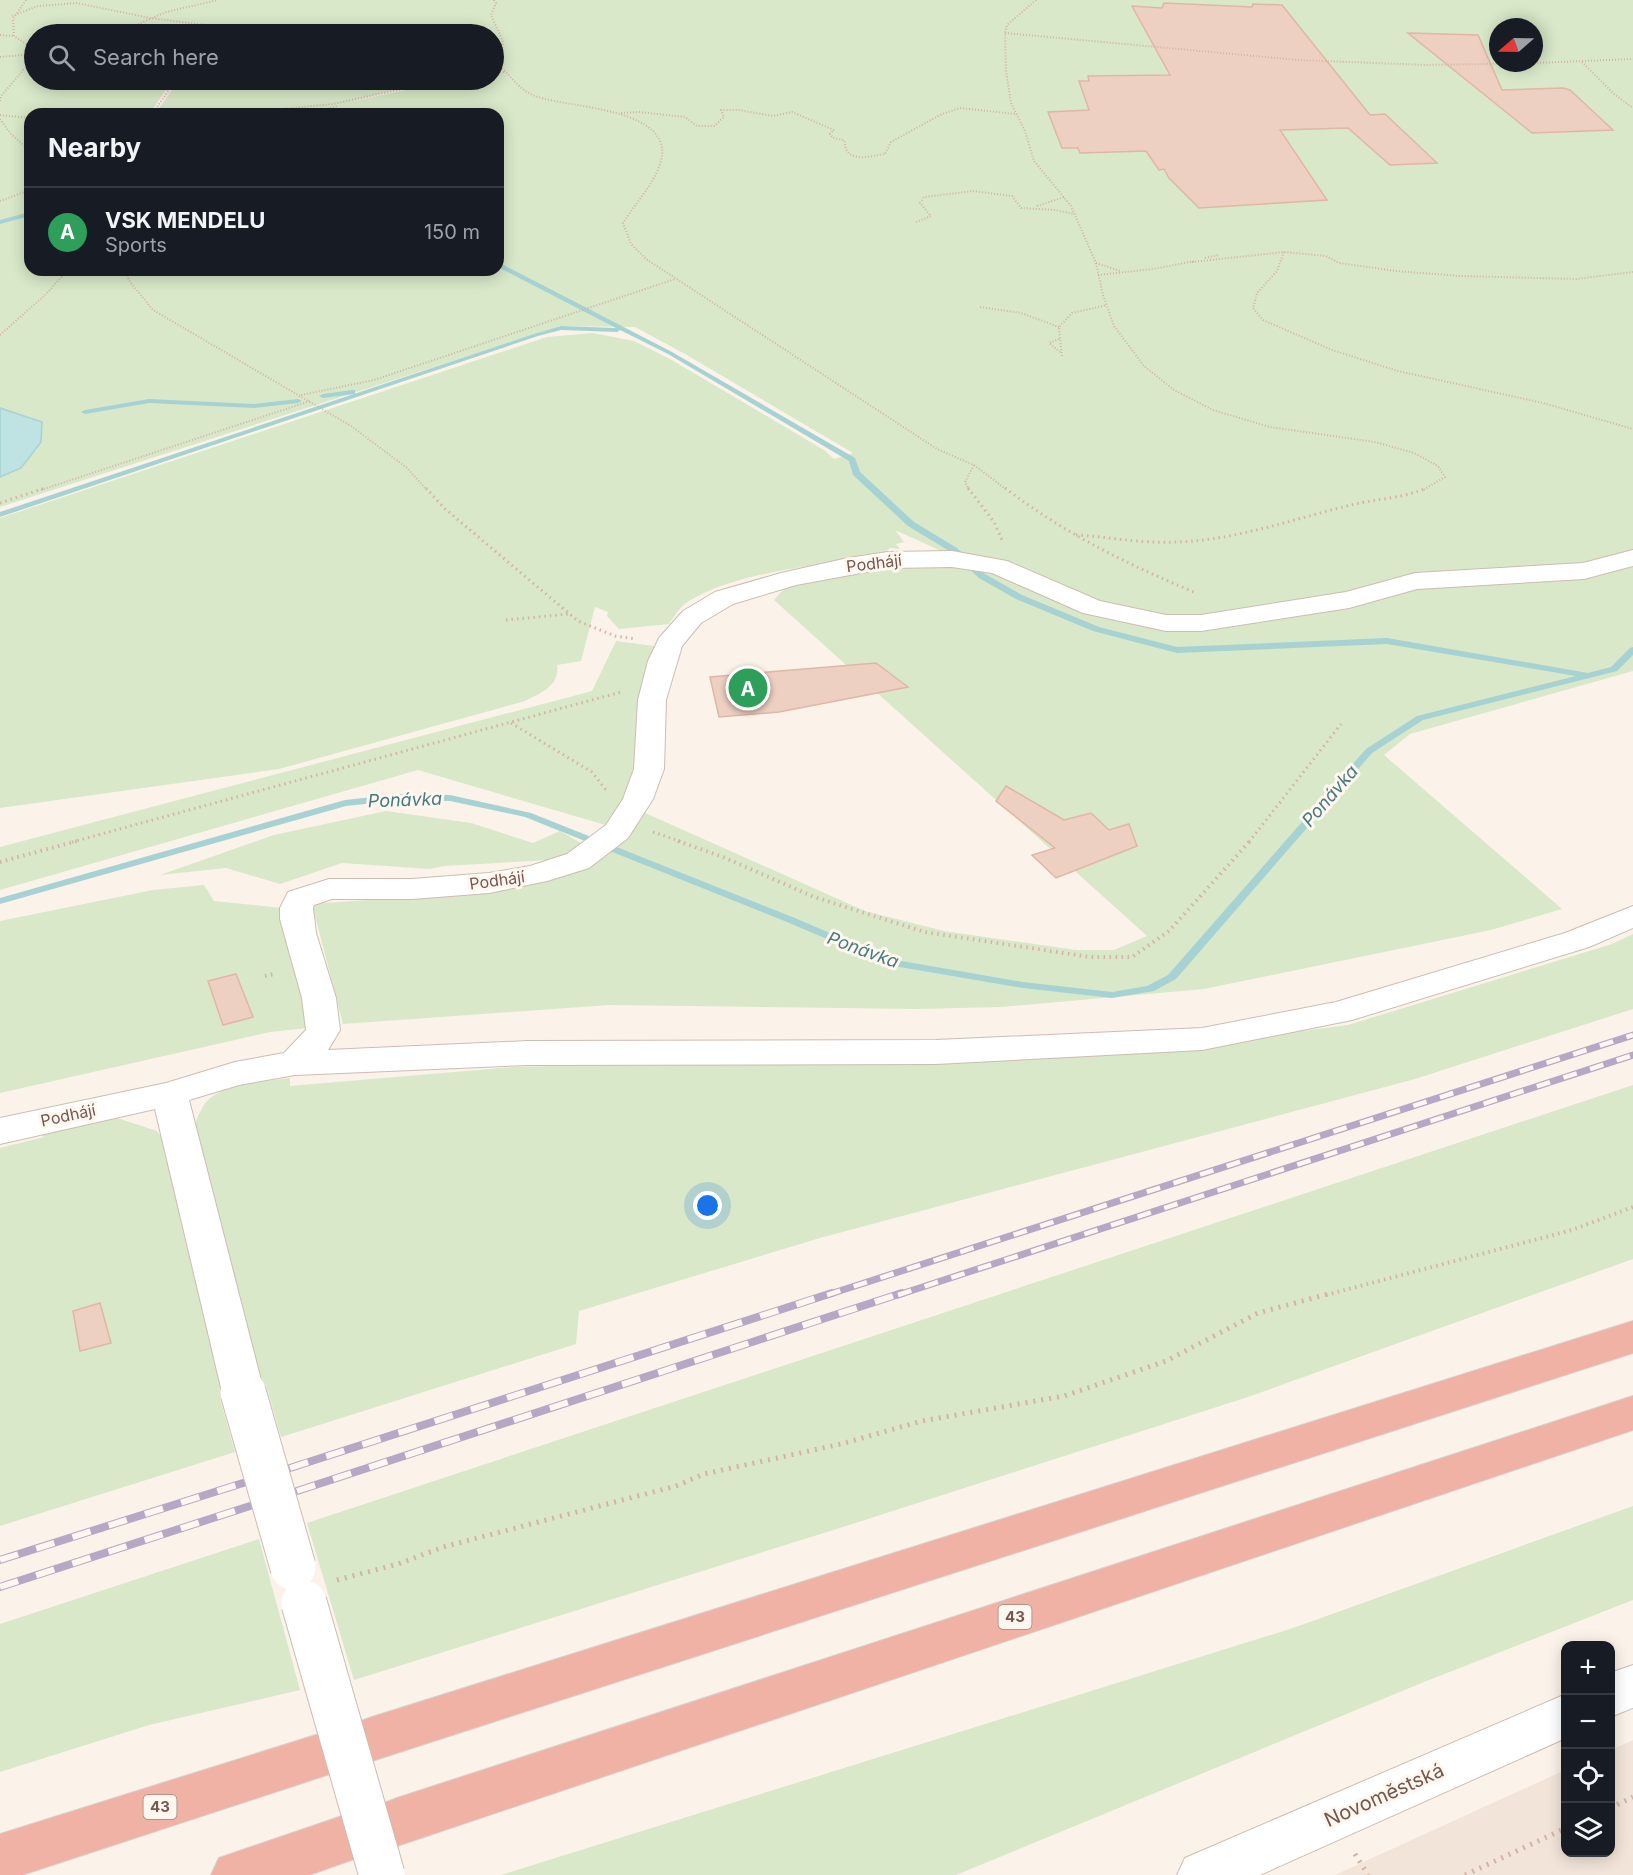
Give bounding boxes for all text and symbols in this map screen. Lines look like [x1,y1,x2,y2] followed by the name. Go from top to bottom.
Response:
[1489,18,1543,72] north arrow
[24,24,504,90] search box
[45,41,78,74] icon: search
[93,44,219,70] text: Search here
[48,132,141,163] text: Nearby
[105,207,265,233] text: VSK MENDELU
[60,220,75,244] text: A
[424,220,480,244] text: 150 m
[105,233,167,257] text: Sports
[845,550,903,576] street label: Podhájí
[728,666,768,710] pin: A
[1297,761,1362,831] water label: Ponávka
[367,788,443,811] water label: Ponávka
[468,866,526,894] street label: Podhájí
[825,927,902,972] water label: Ponávka
[39,1099,97,1131] street label: Podhájí
[693,1191,722,1220] your location
[998,1605,1032,1629] road number: 43
[1561,1641,1615,1857] map controls
[1561,1641,1615,1695] button: +
[1561,1695,1615,1749] button: −
[1561,1749,1615,1803] button: locate
[1320,1758,1448,1832] street label: Novoměstská
[144,1795,176,1819] road number: 43
[1561,1803,1615,1857] button: layers

